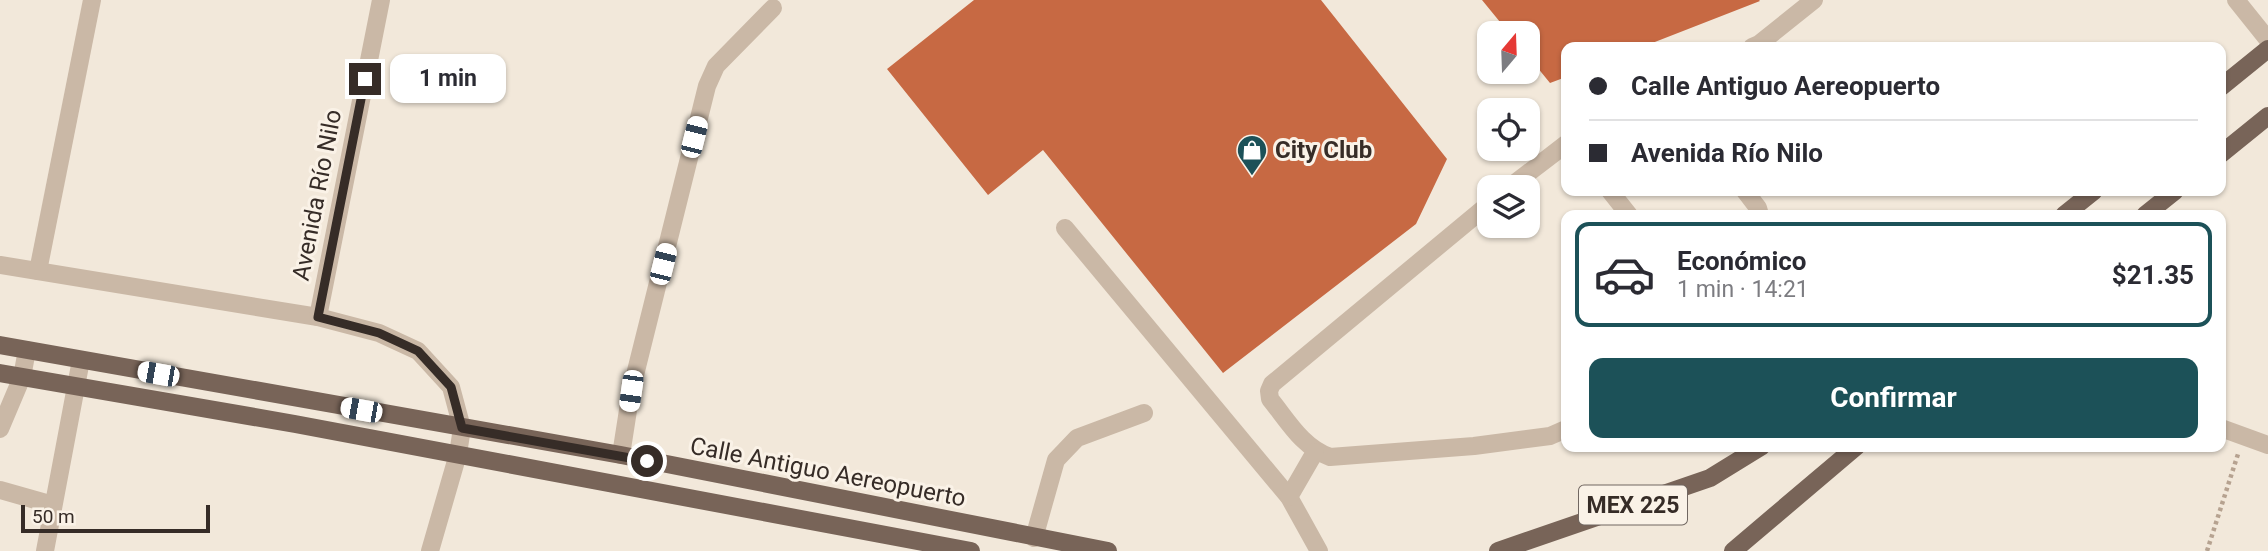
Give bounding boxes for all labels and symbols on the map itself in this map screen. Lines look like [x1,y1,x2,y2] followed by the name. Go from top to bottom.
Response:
[1477,21,1540,84] north arrow
[390,55,505,104] callout: 1 min
[349,63,381,95] route end
[287,107,347,283] street label: Avenida Río Nilo
[679,114,710,160] car
[1235,133,1269,177] shop icon: City Club
[1275,136,1372,164] place label: City Club
[648,241,679,287] car
[136,360,181,388] car
[618,369,645,413] car
[339,396,384,424] car
[688,432,968,512] street label: Calle Antiguo Aereopuerto
[631,445,663,477] route start
[1579,485,1687,524] road number: MEX 225
[21,502,210,534] scale bar

